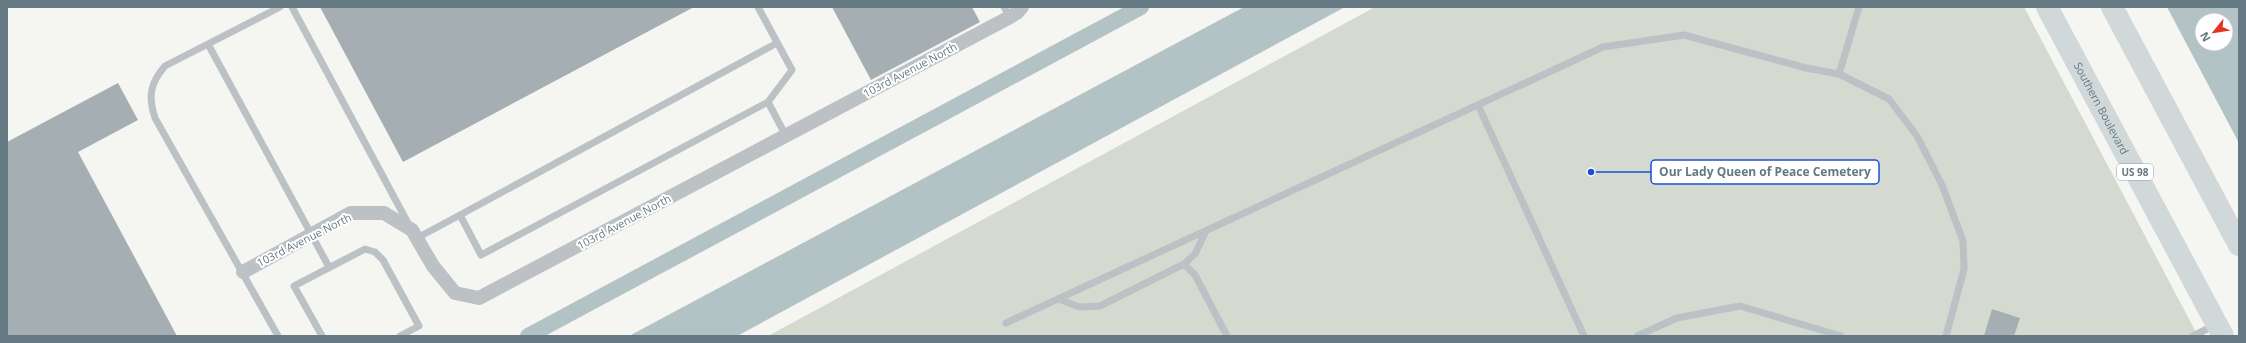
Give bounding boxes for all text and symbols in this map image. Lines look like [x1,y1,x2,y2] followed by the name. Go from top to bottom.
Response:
[2194,12,2234,52] north arrow
[2196,30,2214,45] text: N
[860,38,959,101] street label: 103rd Avenue North
[2071,59,2133,157] street label: Southern Boulevard
[1651,160,1879,184] callout: Our Lady Queen of Peace Cemetery
[1659,163,1871,180] text: Our Lady Queen of Peace Cemetery
[2117,164,2153,180] road number: US 98
[574,190,673,253] street label: 103rd Avenue North
[254,209,354,270] street label: 103rd Avenue North

